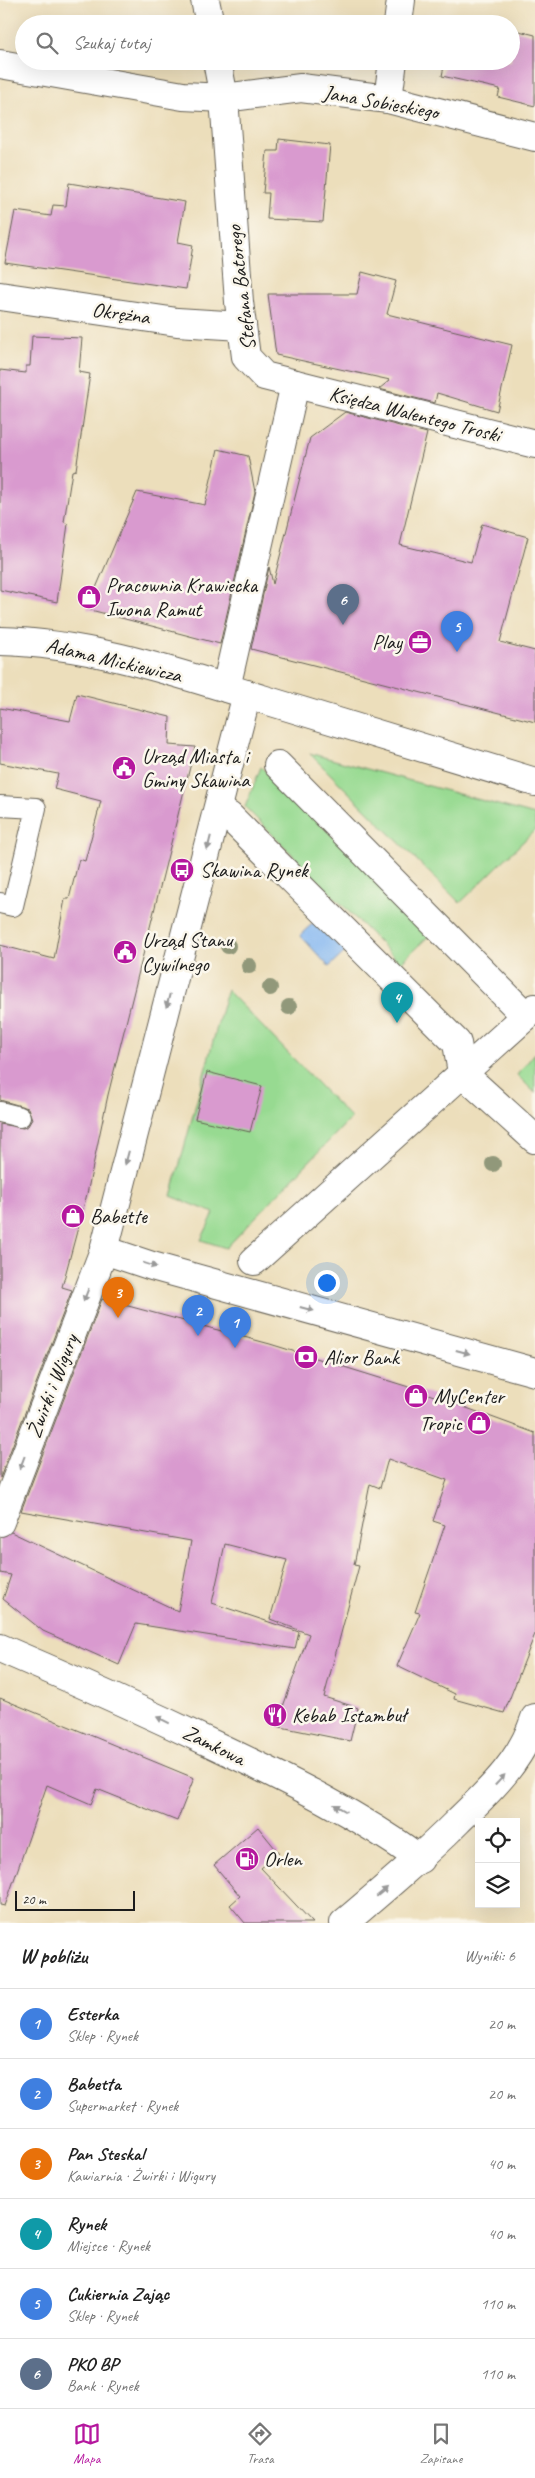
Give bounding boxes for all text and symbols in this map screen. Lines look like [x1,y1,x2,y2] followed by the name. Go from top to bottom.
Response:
[15,15,520,70] search box
[33,29,61,57] icon: search
[73,31,150,55] text: Szukaj tutaj
[320,79,443,125] street label: Jana Sobieskiego
[220,222,262,352] street label: Stefana Batorego
[91,296,153,330] street label: Okrężna
[327,380,506,449] street label: Księdza Walentego Troski
[106,572,259,622] place label: Pracownia Krawiecka Iwona Ramut
[76,584,102,610] shop icon: Pracownia Krawiecka Iwona Ramut
[327,584,359,625] pin: 6
[441,611,473,652] pin: 5
[372,629,404,655] place label: Play
[407,629,433,655] office icon: Play
[44,632,186,689] street label: Adama Mickiewicza
[142,743,252,793] place label: Urząd Miasta i Gminy Skawina
[111,755,137,781] public building icon: Urząd Miasta i Gminy Skawina
[204,836,212,851] one-way arrow
[169,857,195,883] bus stop icon: Skawina Rynek
[200,857,309,883] place label: Skawina Rynek
[142,927,234,977] place label: Urząd Stanu Cywilnego
[112,939,138,965] public building icon: Urząd Stanu Cywilnego
[381,982,413,1023] pin: 4
[164,993,172,1008] one-way arrow
[123,1150,131,1166] one-way arrow
[60,1203,86,1229] shop icon: Babette
[90,1203,148,1229] place label: Babette
[143,1261,158,1269] one-way arrow
[314,1270,340,1296] your location
[102,1277,134,1318] pin: 3
[82,1288,90,1302] one-way arrow
[182,1295,214,1336] pin: 2
[299,1305,314,1313] one-way arrow
[219,1307,251,1348] pin: 1
[20,1329,84,1441] street label: Żwirki i Wigury
[293,1344,319,1370] bank icon: Alior Bank
[324,1344,401,1370] place label: Alior Bank
[456,1348,471,1356] one-way arrow
[403,1383,429,1409] shop icon: MyCenter
[434,1383,506,1409] place label: MyCenter
[419,1410,463,1436] place label: Tropic
[466,1410,492,1436] shop icon: Tropic
[18,1456,25,1471] one-way arrow
[262,1702,288,1728] restaurant icon: Kebab Istambuł
[292,1702,410,1728] place label: Kebab Istambuł
[156,1716,170,1724] one-way arrow
[179,1719,252,1772] street label: Zamkowa
[494,1774,506,1786] one-way arrow
[333,1804,348,1812] one-way arrow
[475,1818,520,1908] map controls
[475,1818,520,1863] button: locate
[234,1846,260,1872] fuel station icon: Orlen
[264,1846,303,1872] place label: Orlen
[475,1863,520,1908] button: layers
[375,1886,388,1897] one-way arrow
[15,1888,135,1911] scale bar
[22,1891,46,1908] text: 20 m
[20,1943,87,1969] text: W pobliżu
[464,1946,515,1966] text: Wyniki: 6
[67,2002,118,2026] text: Esterka
[32,2014,40,2034] text: 1
[488,2014,515,2034] text: 20 m
[67,2026,138,2046] text: Sklep · Rynek
[67,2072,121,2096] text: Babetta
[32,2084,40,2104] text: 2
[488,2084,515,2104] text: 20 m
[67,2096,178,2116] text: Supermarket · Rynek
[67,2142,144,2166] text: Pan Steskal
[32,2154,40,2174] text: 3
[488,2154,515,2174] text: 40 m
[67,2166,215,2186] text: Kawiarnia · Żwirki i Wigury
[67,2212,106,2236] text: Rynek
[32,2224,40,2244] text: 4
[488,2224,515,2244] text: 40 m
[67,2236,150,2256] text: Miejsce · Rynek
[67,2282,169,2306] text: Cukiernia Zając
[33,2294,39,2314] text: 5
[481,2294,515,2314] text: 110 m
[67,2306,138,2326] text: Sklep · Rynek
[67,2352,118,2376] text: PKO BP
[32,2364,40,2384] text: 6
[481,2364,515,2384] text: 110 m
[67,2376,139,2396] text: Bank · Rynek
[73,2420,101,2467] tab: Mapa
[246,2420,274,2467] tab: Trasa
[420,2420,462,2467] tab: Zapisane

